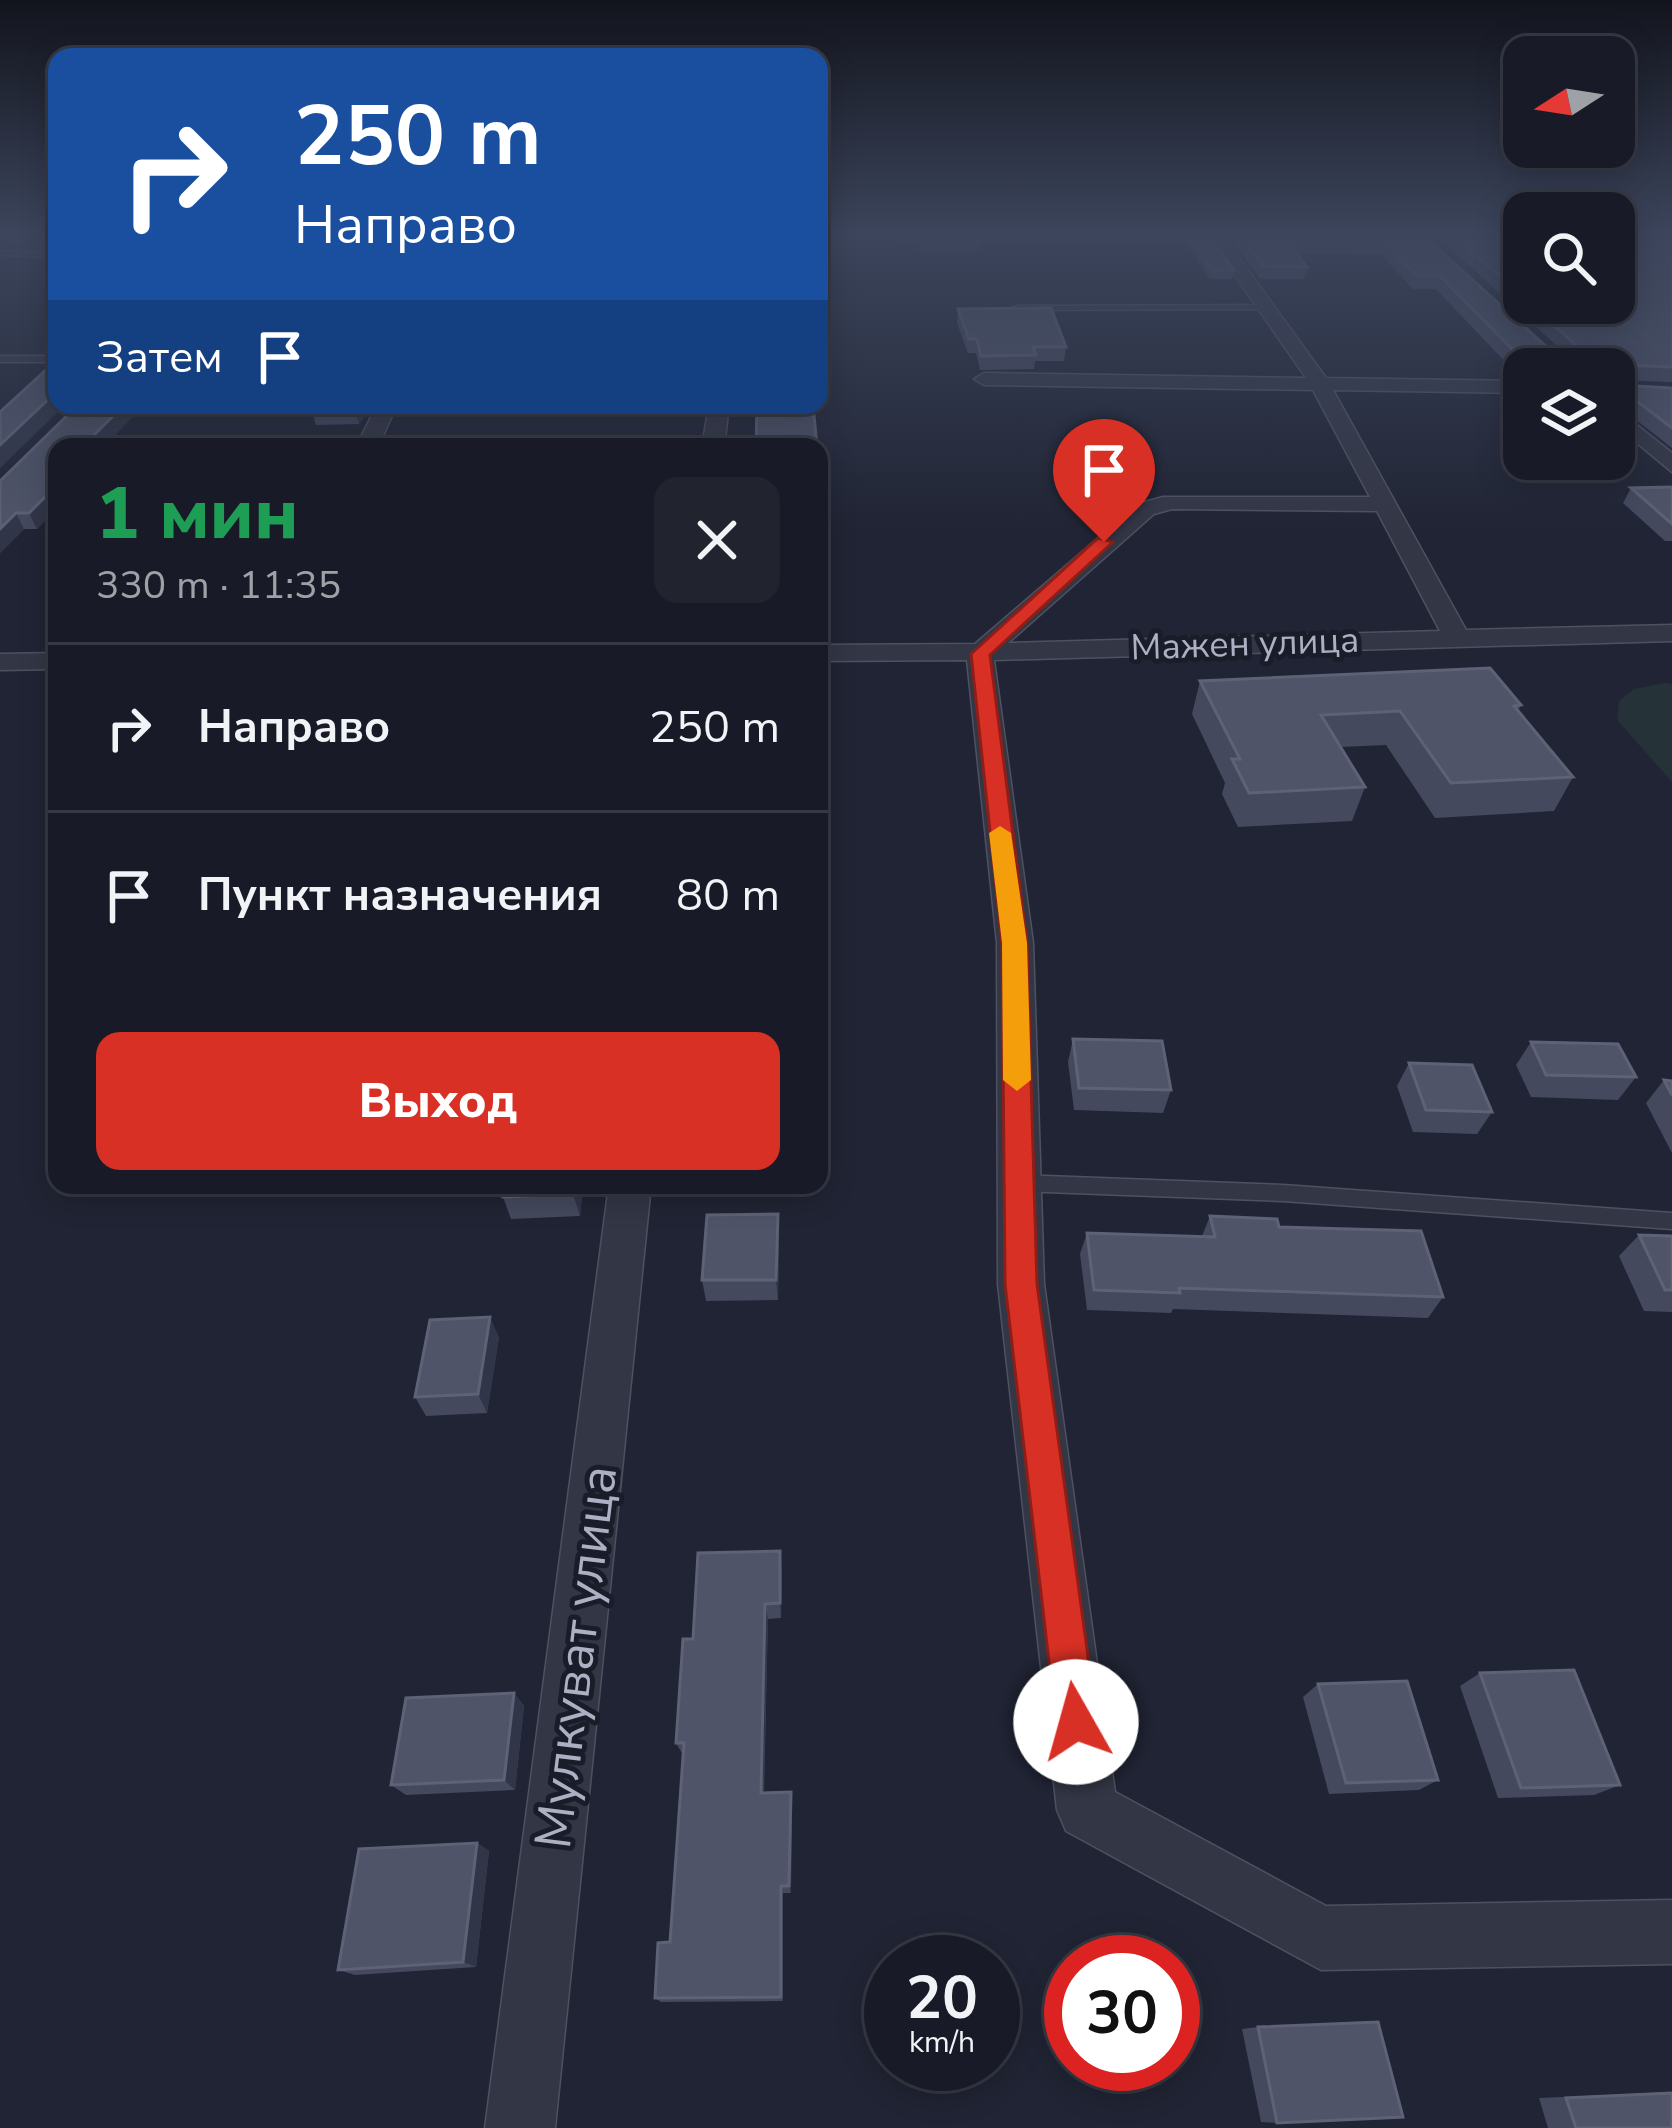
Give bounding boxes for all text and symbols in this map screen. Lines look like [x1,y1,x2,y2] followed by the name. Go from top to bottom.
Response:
[1503,36,1635,168] north arrow
[1503,36,1635,480] map controls
[294,79,542,194] text: 250 m
[96,96,252,252] icon: right
[294,188,517,262] text: Направо
[1503,192,1635,324] button: search
[247,324,313,390] icon: arrive
[96,327,223,388] text: Затем
[1503,348,1635,480] button: layers
[1053,419,1155,542] pin
[1071,437,1137,503] icon: arrive
[96,465,299,563] text: 1 мин
[654,477,780,603] button: close
[96,559,341,612] text: 330 m · 11:35
[1130,616,1360,672] street label: Мажен улица
[96,695,162,761] icon: right
[198,697,390,758] text: Направо
[649,697,780,758] text: 250 m
[96,863,162,929] icon: arrive
[198,865,602,926] text: Пункт назначения
[676,865,780,926] text: 80 m
[96,1032,780,1170] button: Выход
[518,1462,634,1852] street label: Мулкуват улица
[1013,1659,1139,1785] position arrow
[1044,1935,1200,2091] speed limit sign: 30
[906,1957,978,2039] text: 20
[909,2022,975,2063] text: km/h

